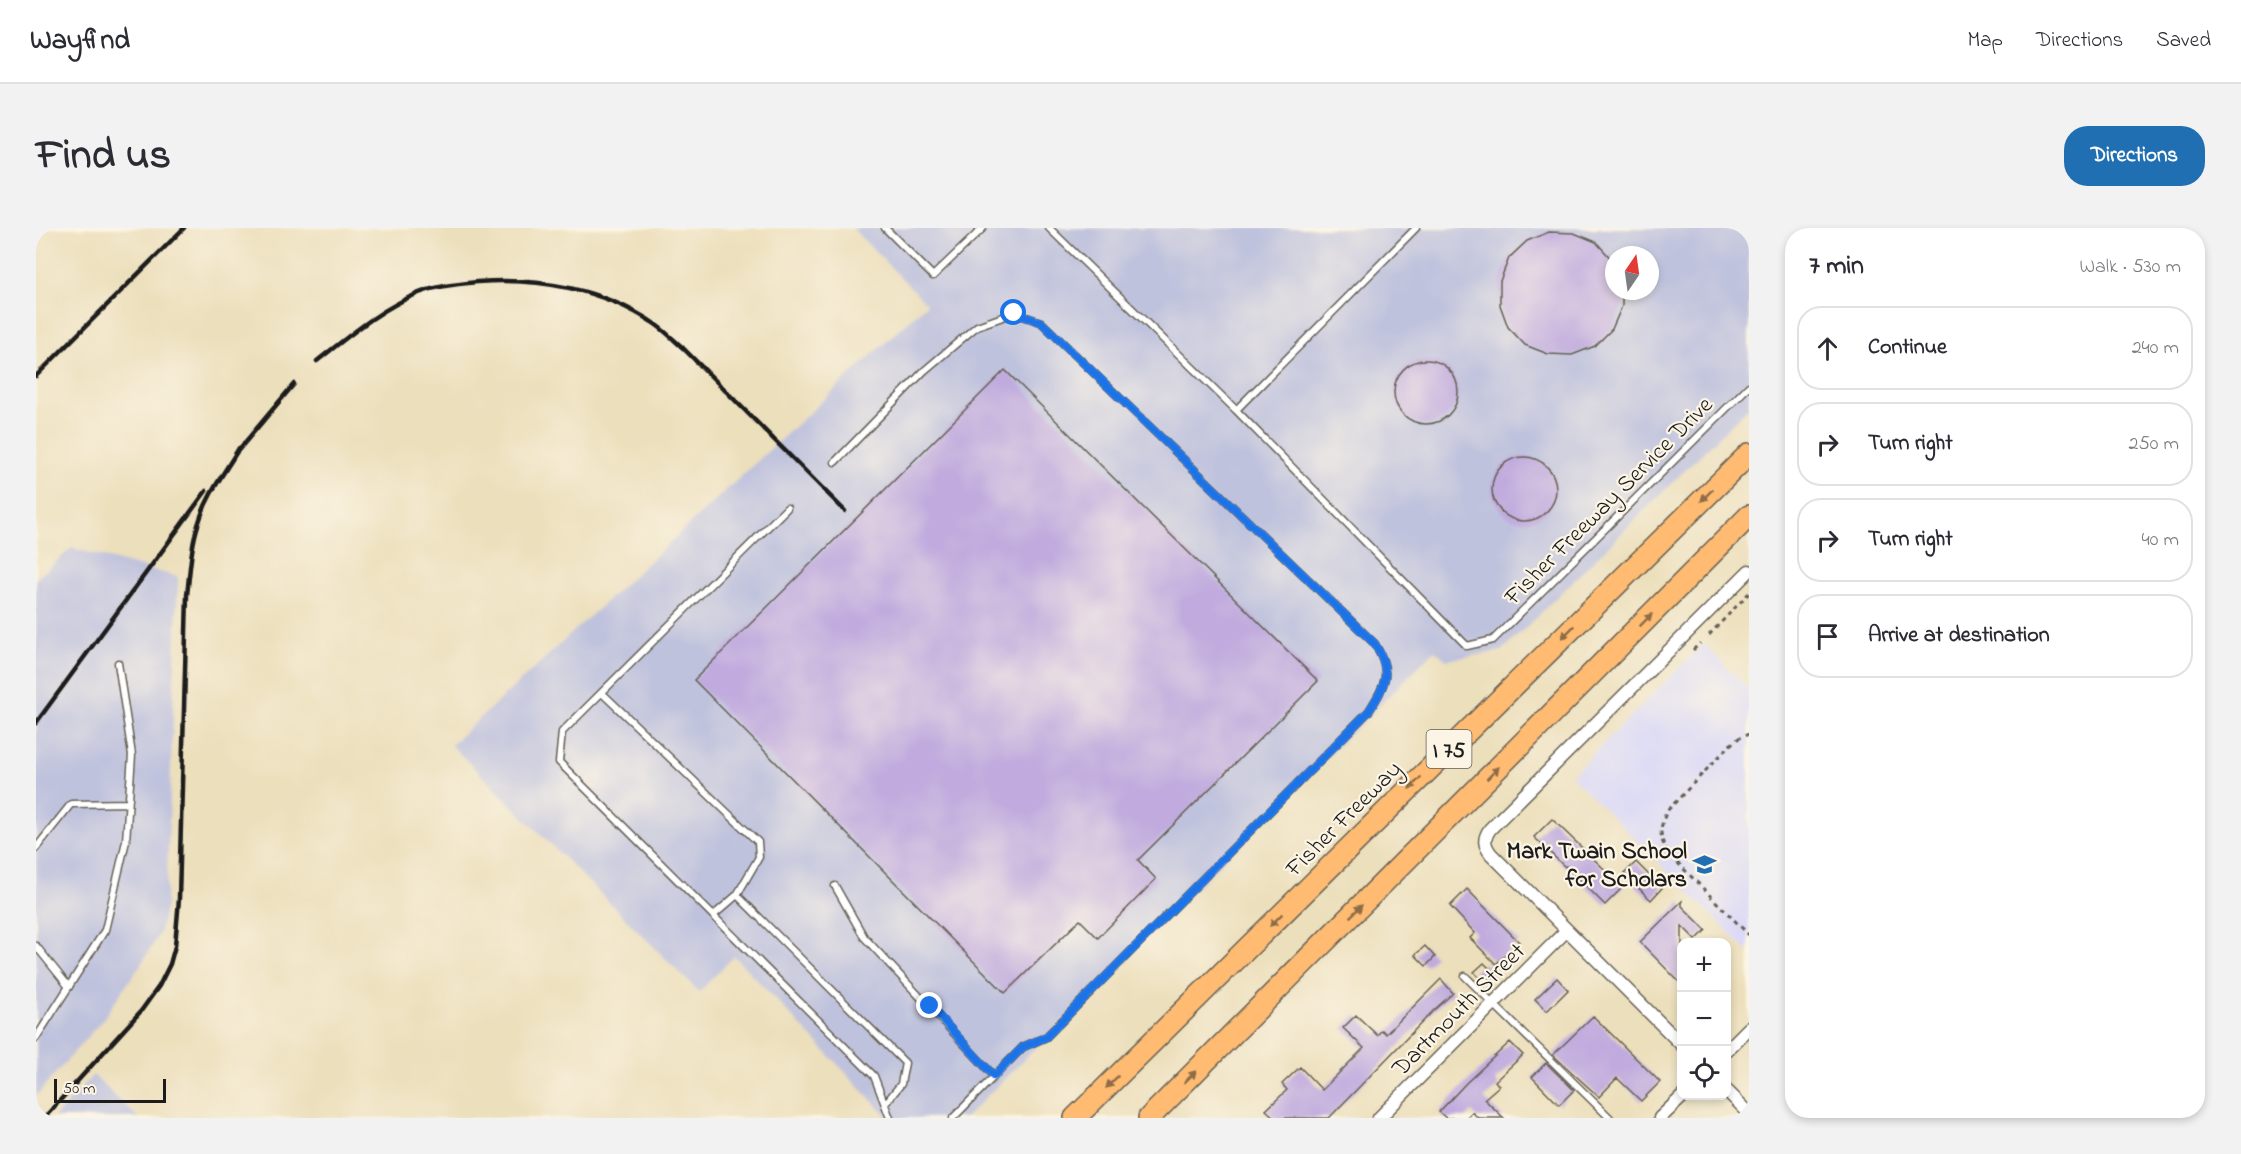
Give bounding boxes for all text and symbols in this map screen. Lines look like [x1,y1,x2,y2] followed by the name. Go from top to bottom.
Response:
[30,21,130,62] text: Wayfind
[1967,26,2003,56] text: Map
[2036,26,2123,56] text: Directions
[2156,26,2211,56] text: Saved
[36,126,171,187] text: Find us
[2064,126,2205,186] button: Directions
[1605,246,1659,300] north arrow
[1809,248,1864,286] text: 7 min
[2079,253,2181,282] text: Walk · 530 m
[1000,299,1026,325] route start
[1811,332,1844,365] icon: ahead
[1868,332,1947,364] text: Continue
[2132,334,2179,363] text: 240 m
[1497,389,1723,616] street label: Fisher Freeway Service Drive
[1811,428,1844,461] icon: right
[1868,428,1953,460] text: Turn right
[2128,430,2179,459] text: 250 m
[1701,487,1715,501] one-way arrow
[1811,524,1844,557] icon: right
[1868,524,1953,556] text: Turn right
[2142,526,2179,555] text: 40 m
[1638,613,1652,627] one-way arrow
[1811,620,1844,653] icon: arrive
[1868,620,2050,652] text: Arrive at destination
[1562,624,1576,638] one-way arrow
[1426,730,1472,768] road number: I 75
[1278,754,1412,887] street label: Fisher Freeway
[1486,766,1501,780] one-way arrow
[1407,776,1422,790] one-way arrow
[1507,835,1687,898] place label: Mark Twain School for Scholars
[1692,851,1718,877] school or university icon: Mark Twain School for Scholars
[1348,905,1362,919] one-way arrow
[1268,913,1283,927] one-way arrow
[1384,936,1535,1086] street label: Dartmouth Street
[1677,938,1731,1100] map controls
[1677,938,1731,992] button: +
[916,992,942,1018] route end
[1677,992,1731,1046] button: −
[1677,1046,1731,1100] button: locate
[1183,1070,1197,1084] one-way arrow
[1105,1074,1119,1088] one-way arrow
[54,1076,166,1104] scale bar
[63,1077,95,1101] text: 50 m

